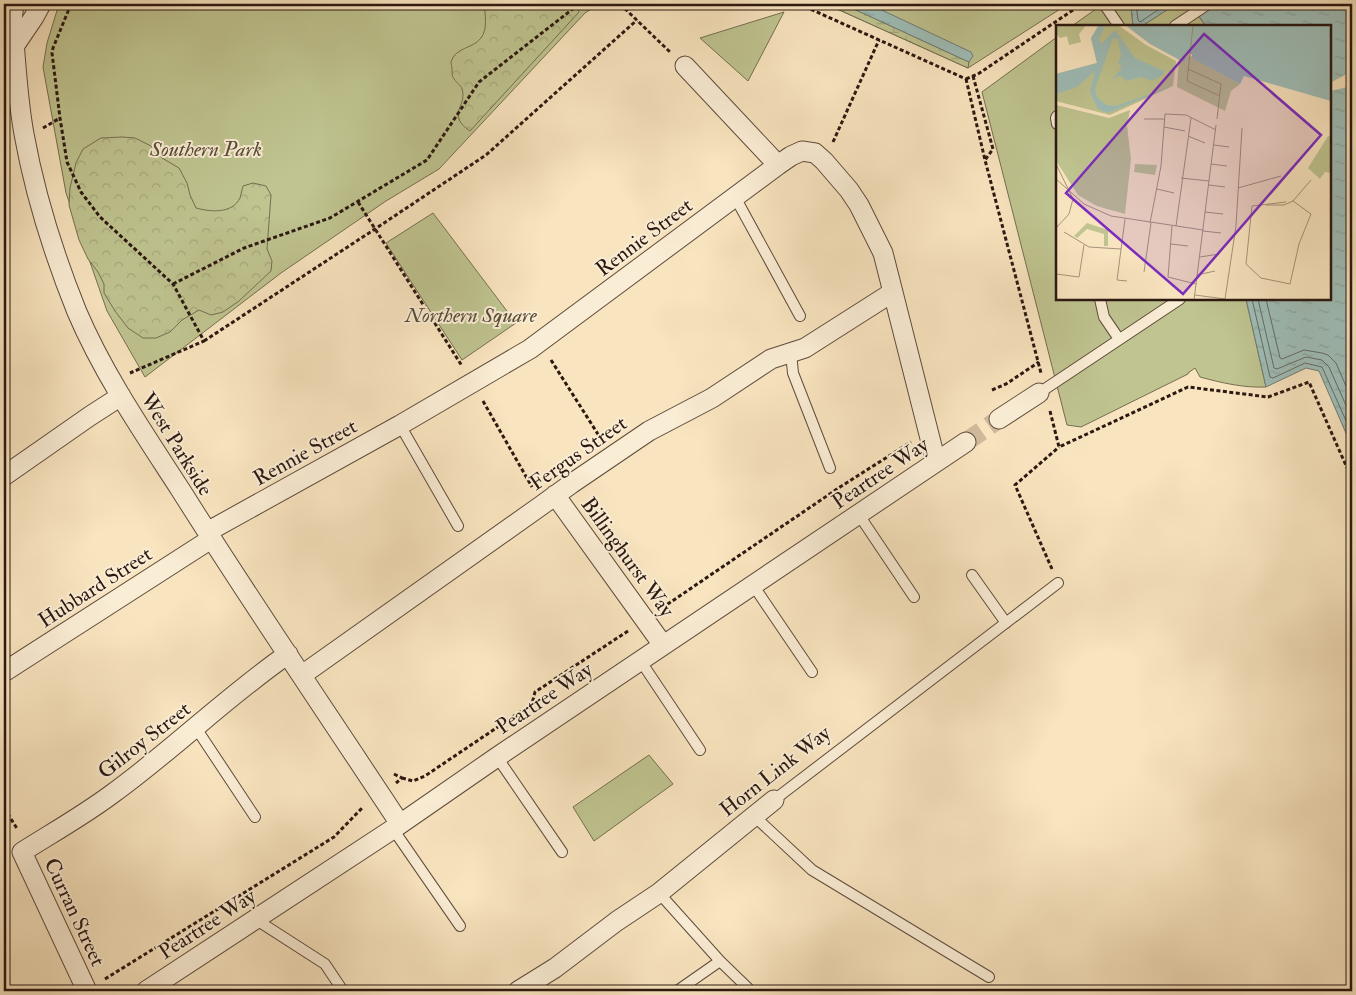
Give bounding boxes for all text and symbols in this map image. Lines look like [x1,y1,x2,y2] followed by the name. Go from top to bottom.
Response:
[1056,25,1331,300] inset map
[149,136,262,163] park label: Southern Park
[590,192,698,283] street label: Rennie Street
[404,302,538,329] park label: Northern Square
[134,387,219,501] street label: West Parkside
[524,410,632,497] street label: Fergus Street
[249,413,362,492] street label: Rennie Street
[827,431,934,516] street label: Peartree Way
[575,492,681,623] street label: Billinghurst Way
[33,541,157,634] street label: Hubbard Street
[491,656,598,741] street label: Peartree Way
[92,696,196,785] street label: Gilroy Street
[714,719,837,823] street label: Horn Link Way
[38,854,111,971] street label: Curran Street
[153,883,262,966] street label: Peartree Way

